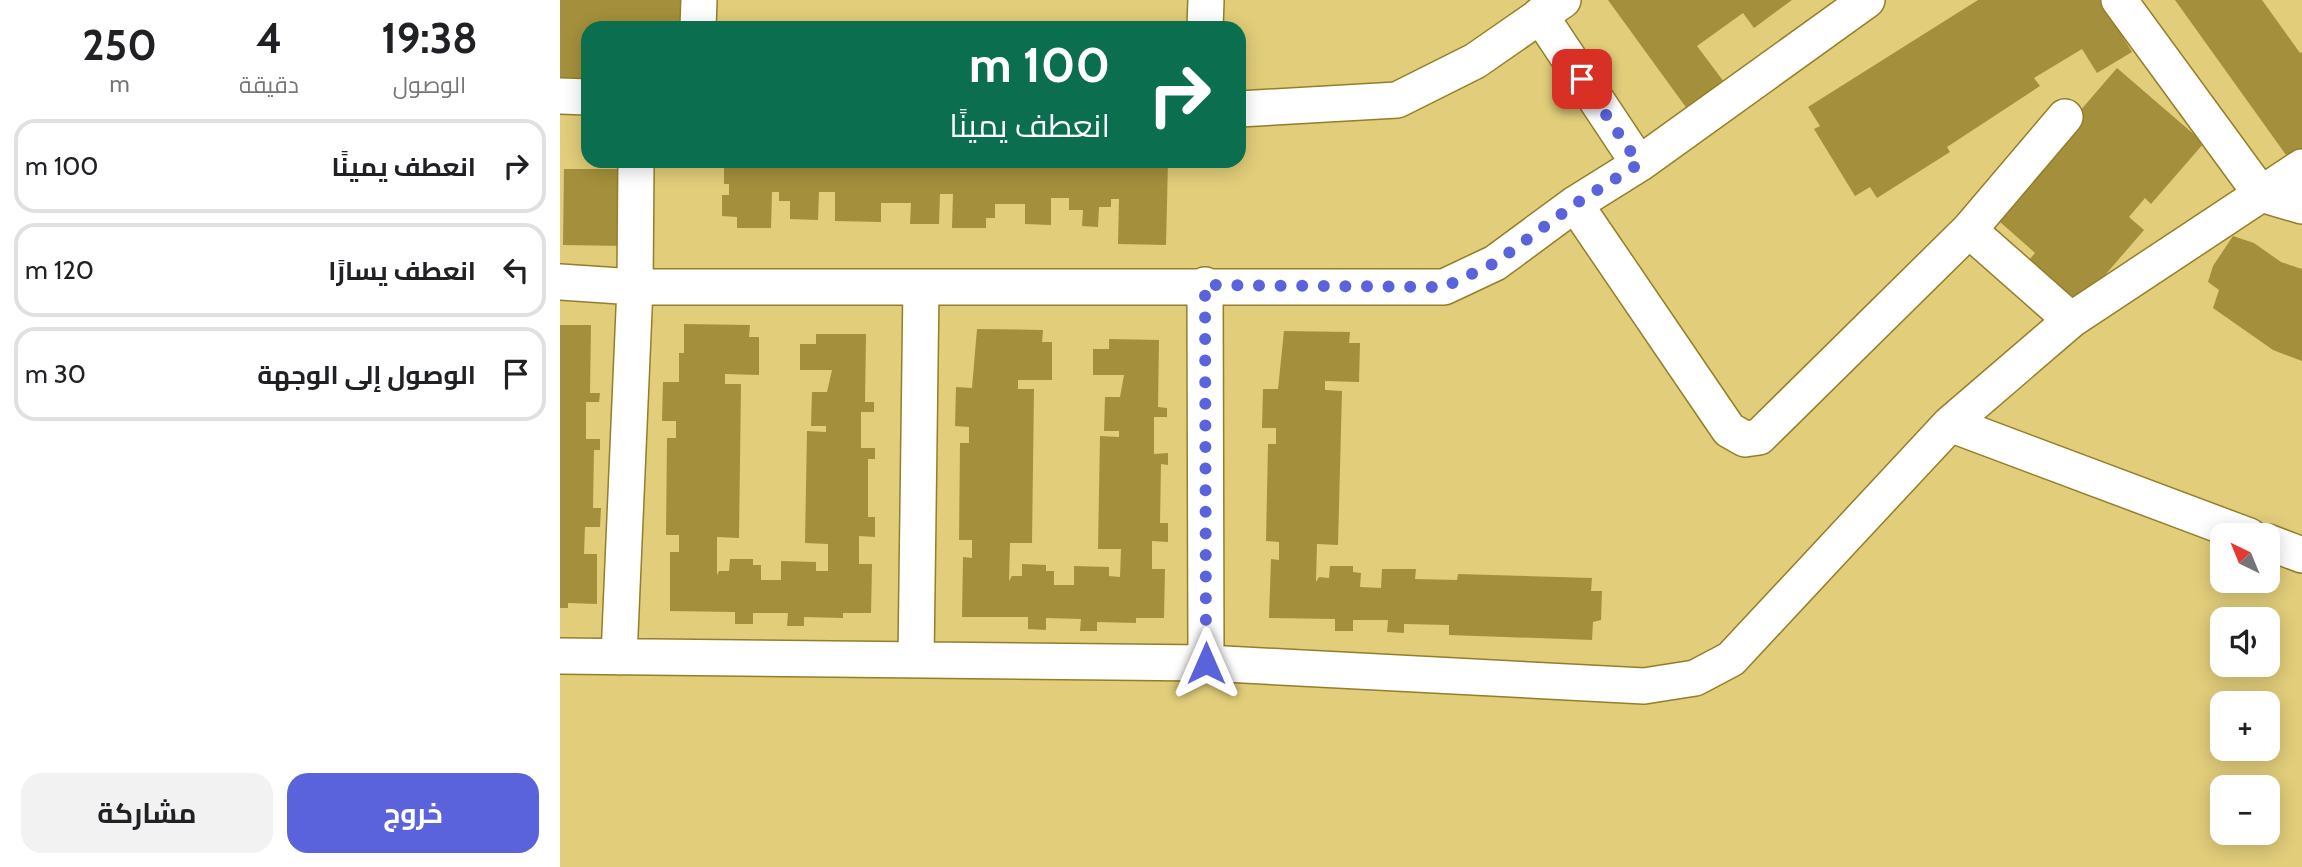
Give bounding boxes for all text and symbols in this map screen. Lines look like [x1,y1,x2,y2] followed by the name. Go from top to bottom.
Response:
[256,12,282,64] text: 4
[381,12,478,64] text: 19:38
[82,19,157,71] text: 250
[969,35,1110,94] text: 100 m
[1134,49,1225,140] icon: right
[1552,49,1612,109] pin
[1563,60,1601,98] icon: arrive
[109,70,130,98] text: m
[239,71,299,99] text: دقيقة
[393,71,466,99] text: الوصول
[949,106,1110,145] text: انعطف يمينًا
[497,147,535,185] icon: right
[25,150,98,182] text: 100 m
[332,151,476,183] text: انعطف يمينًا
[497,251,535,289] icon: left
[25,254,94,286] text: 120 m
[328,255,476,287] text: انعطف يسارًا
[497,355,535,393] icon: arrive
[25,358,86,390] text: 30 m
[257,359,476,391] text: الوصول إلى الوجهة
[2210,523,2280,593] north arrow
[2210,523,2280,845] map controls
[2210,607,2280,677] button: sound
[1169,626,1243,700] position arrow
[2210,691,2280,761] button: +
[21,773,273,853] button: مشاركة
[287,773,539,853] button: خروج
[2210,775,2280,845] button: −

